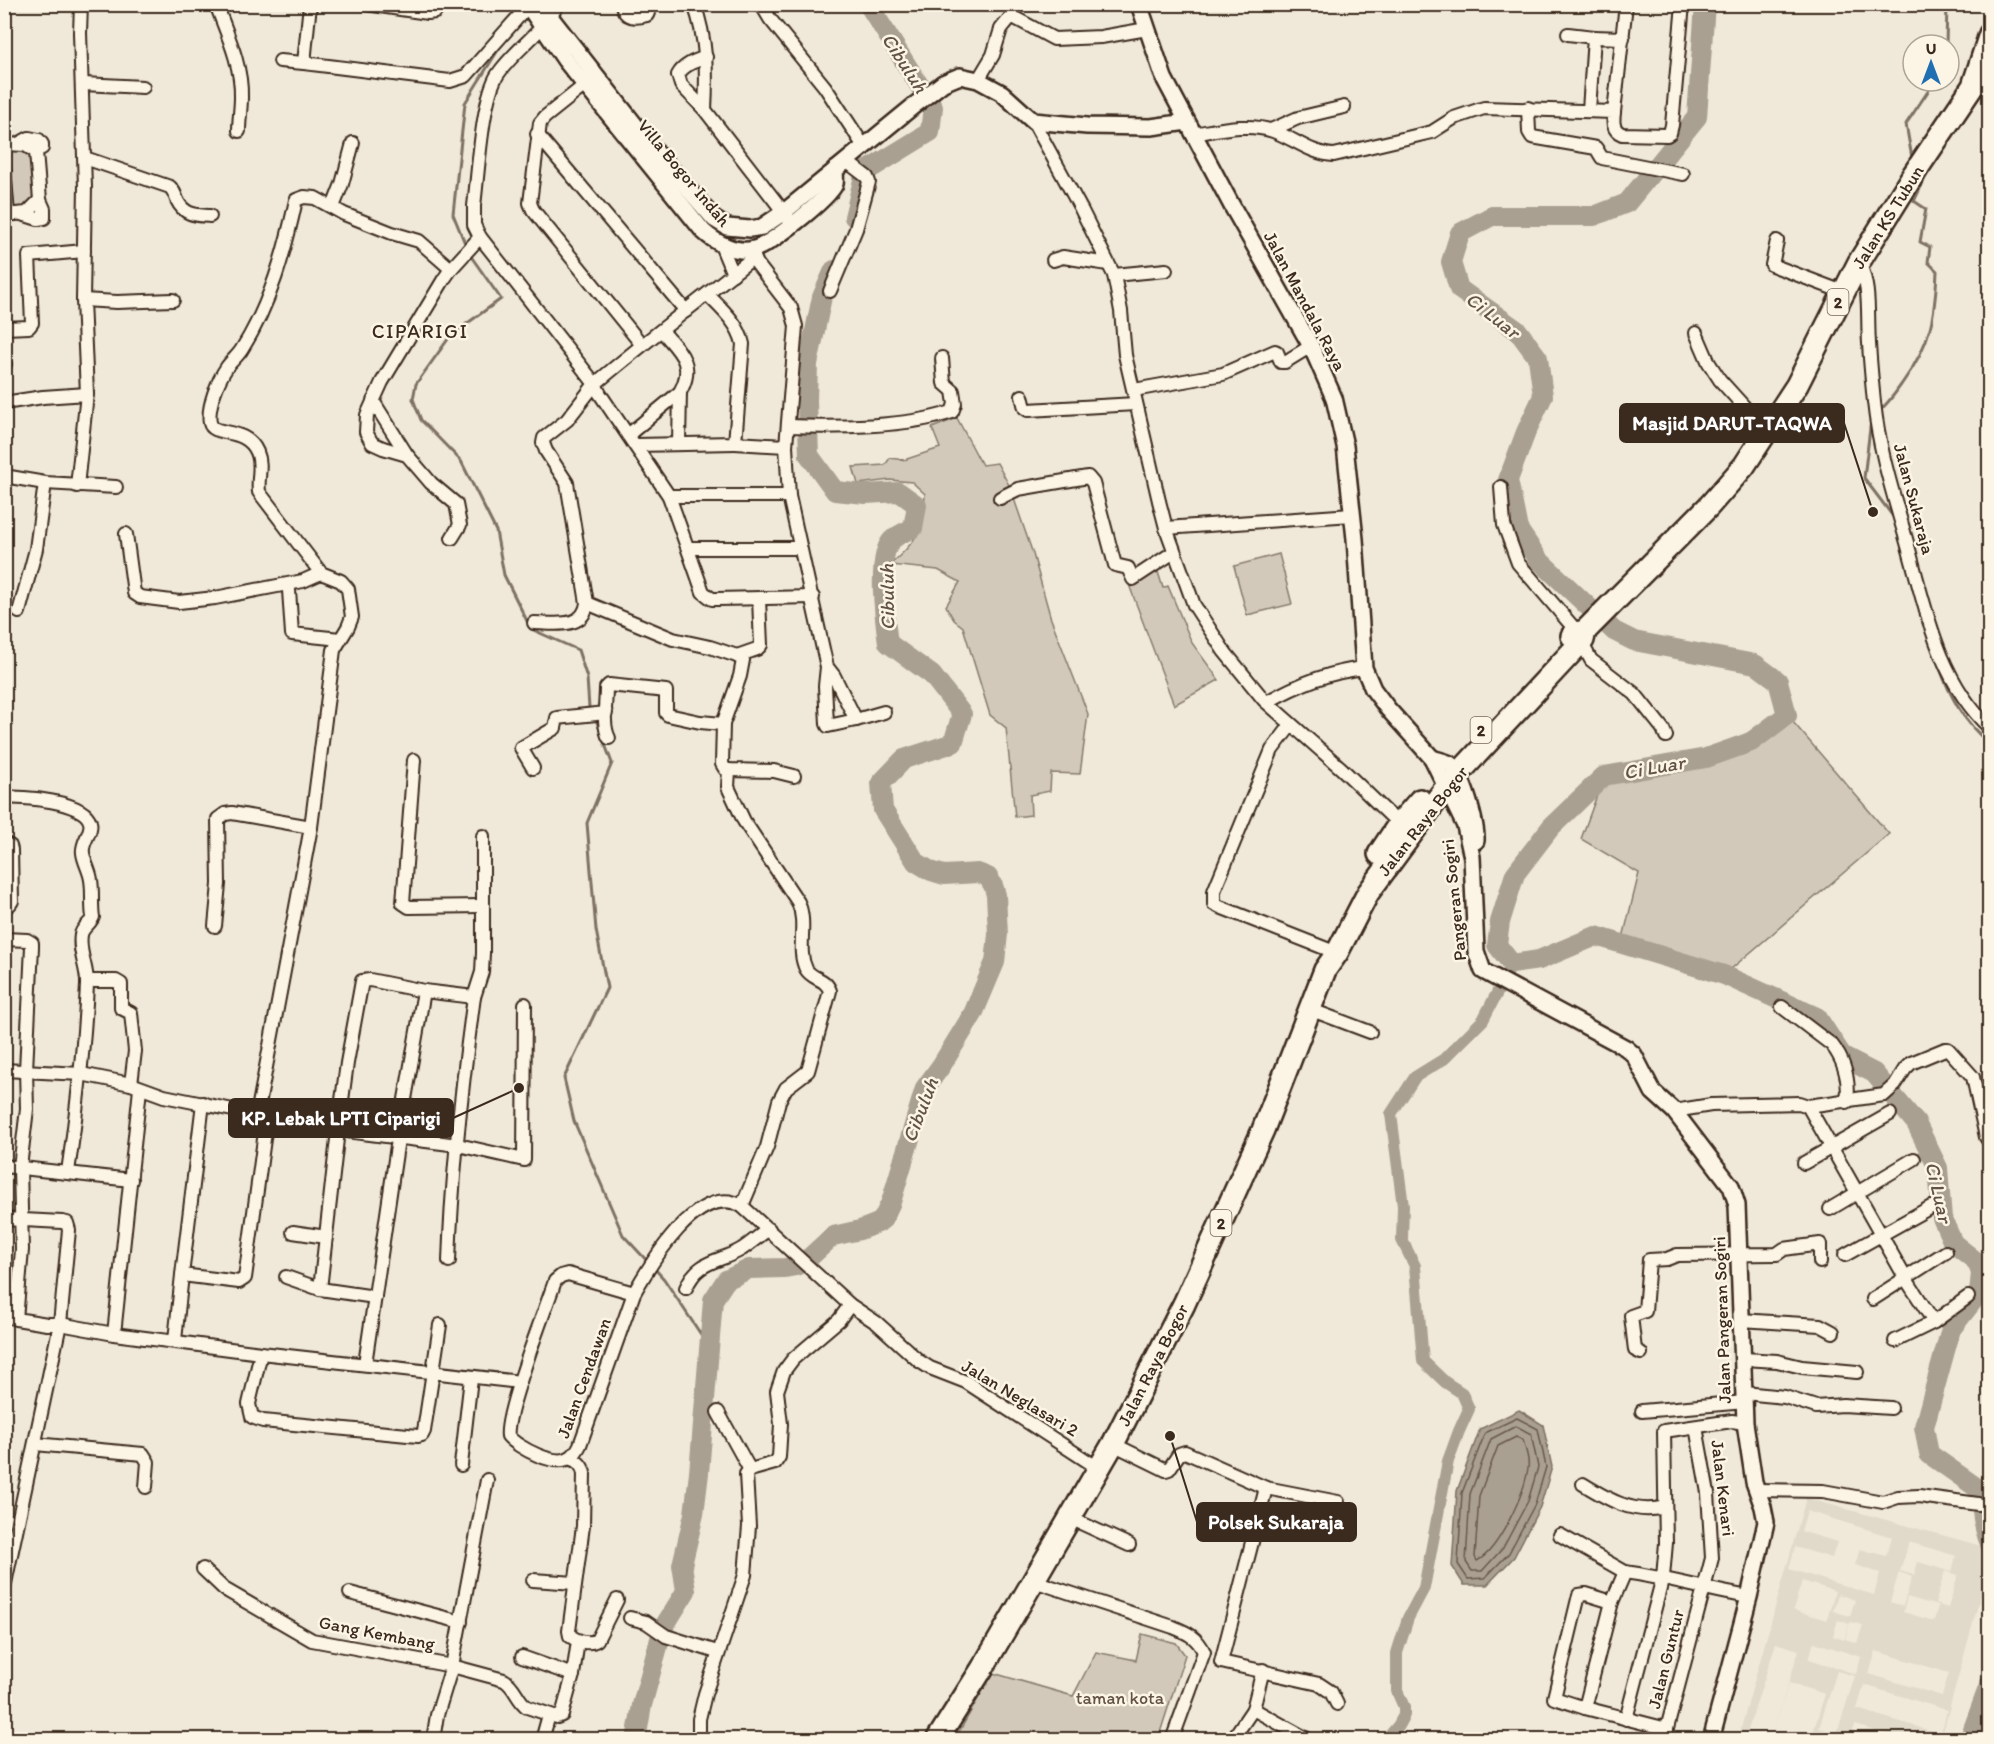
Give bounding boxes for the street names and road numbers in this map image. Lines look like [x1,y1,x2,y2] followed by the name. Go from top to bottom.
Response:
[633,115,735,231] street label: Villa Bogor Indah
[1847,161,1929,273] street label: Jalan KS Tubun
[1259,227,1351,375] street label: Jalan Mandala Raya
[1828,289,1848,315] road number: 2
[1889,441,1940,558] street label: Jalan Sukaraja
[1470,717,1492,743] road number: 2
[1373,761,1473,881] street label: Jalan Raya Bogor
[1437,838,1471,962] street label: Pangeran Sogiri
[1210,1210,1232,1236] road number: 2
[1708,1236,1736,1404] street label: Jalan Pangeran Sogiri
[1113,1300,1193,1430] street label: Jalan Raya Bogor
[552,1315,616,1441] street label: Jalan Cendawan
[958,1355,1083,1442] street label: Jalan Neglasari 2
[1706,1439,1740,1537] street label: Jalan Kenari
[1643,1607,1689,1711] street label: Jalan Guntur
[317,1611,438,1655] street label: Gang Kembang

